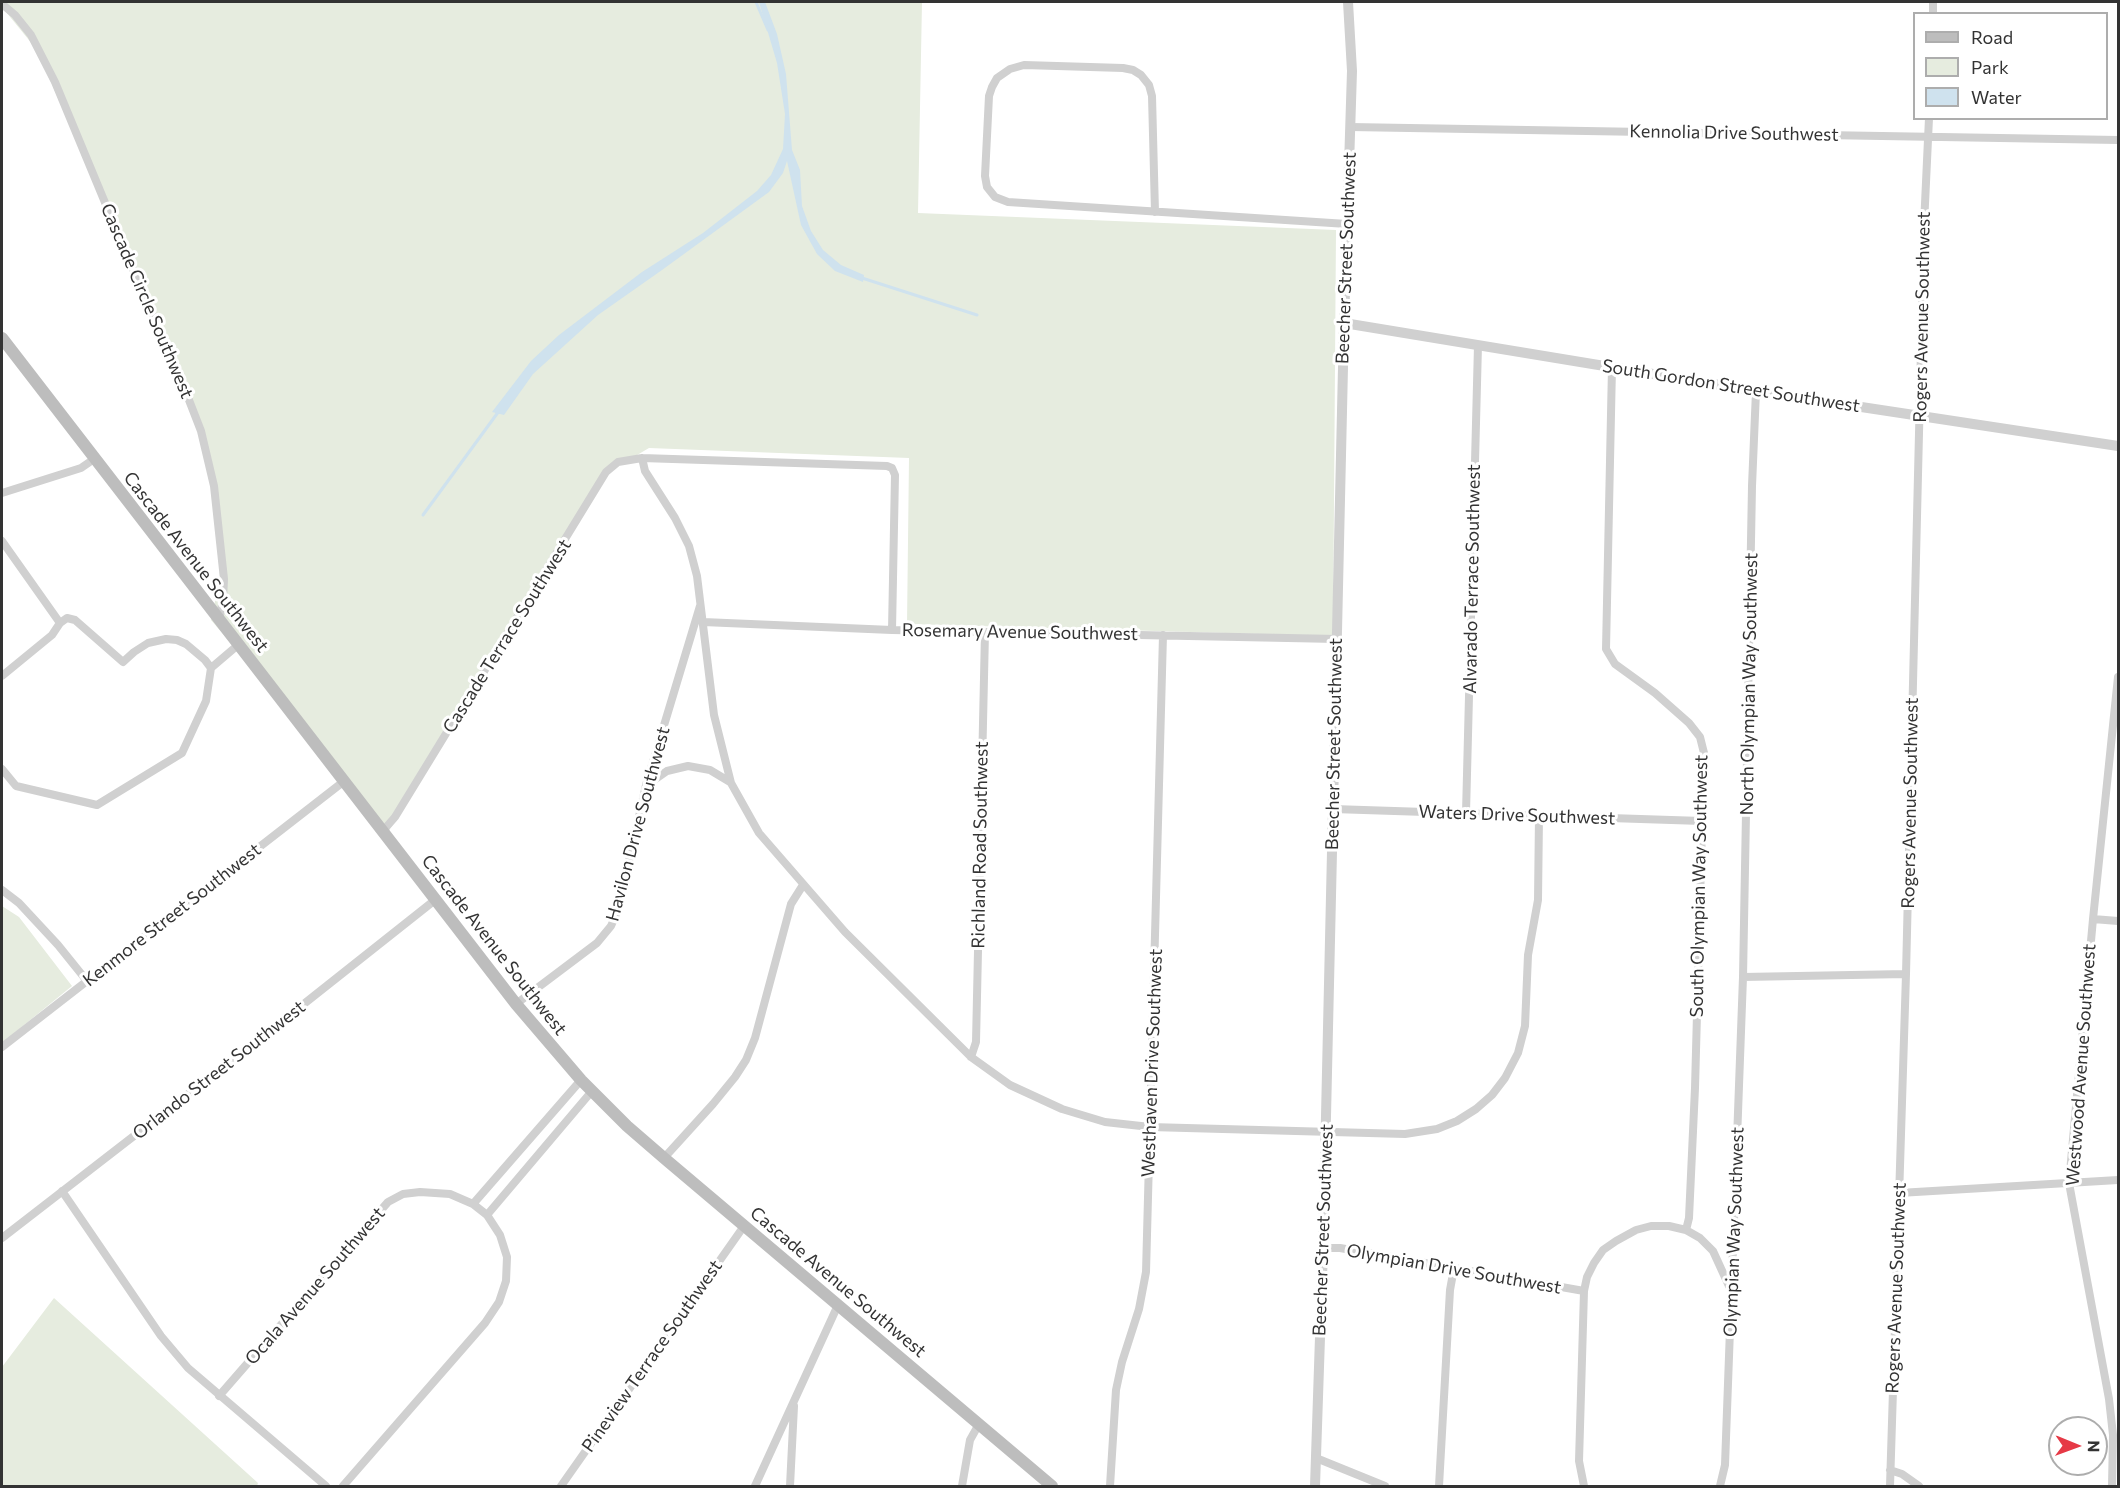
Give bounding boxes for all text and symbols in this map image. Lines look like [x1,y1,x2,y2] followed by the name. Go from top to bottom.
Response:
[1913,12,2108,120] legend
[1971,26,2013,48] text: Road
[1971,56,2009,78] text: Park
[1971,86,2022,108] text: Water
[1629,120,1839,146] street label: Kennolia Drive Southwest
[1332,152,1360,364] street label: Beecher Street Southwest
[96,200,198,402] street label: Cascade Circle Southwest
[1909,211,1935,423] street label: Rogers Avenue Southwest
[1601,355,1861,417] street label: South Gordon Street Southwest
[1459,464,1485,694] street label: Alvarado Terrace Southwest
[119,467,273,657] street label: Cascade Avenue Southwest
[438,535,576,737] street label: Cascade Terrace Southwest
[1736,552,1762,816] street label: North Olympian Way Southwest
[902,619,1138,645] street label: Rosemary Avenue Southwest
[1321,638,1347,850] street label: Beecher Street Southwest
[1897,697,1923,909] street label: Rogers Avenue Southwest
[602,724,674,924] street label: Havilon Drive Southwest
[967,741,993,949] street label: Richland Road Southwest
[1686,755,1712,1017] street label: South Olympian Way Southwest
[1418,801,1616,829] street label: Waters Drive Southwest
[79,839,265,991] street label: Kenmore Street Southwest
[417,850,571,1040] street label: Cascade Avenue Southwest
[2062,943,2100,1187] street label: Westwood Avenue Southwest
[1137,948,1167,1178] street label: Westhaven Drive Southwest
[128,996,310,1144] street label: Orlando Street Southwest
[1309,1124,1337,1336] street label: Beecher Street Southwest
[1720,1127,1748,1337] street label: Olympian Way Southwest
[1882,1182,1910,1394] street label: Rogers Avenue Southwest
[746,1202,930,1362] street label: Cascade Avenue Southwest
[241,1203,389,1369] street label: Ocala Avenue Southwest
[1345,1239,1563,1299] street label: Olympian Drive Southwest
[577,1256,727,1456] street label: Pineview Terrace Southwest
[2048,1416,2108,1476] north arrow
[2085,1440,2104,1452] text: N

